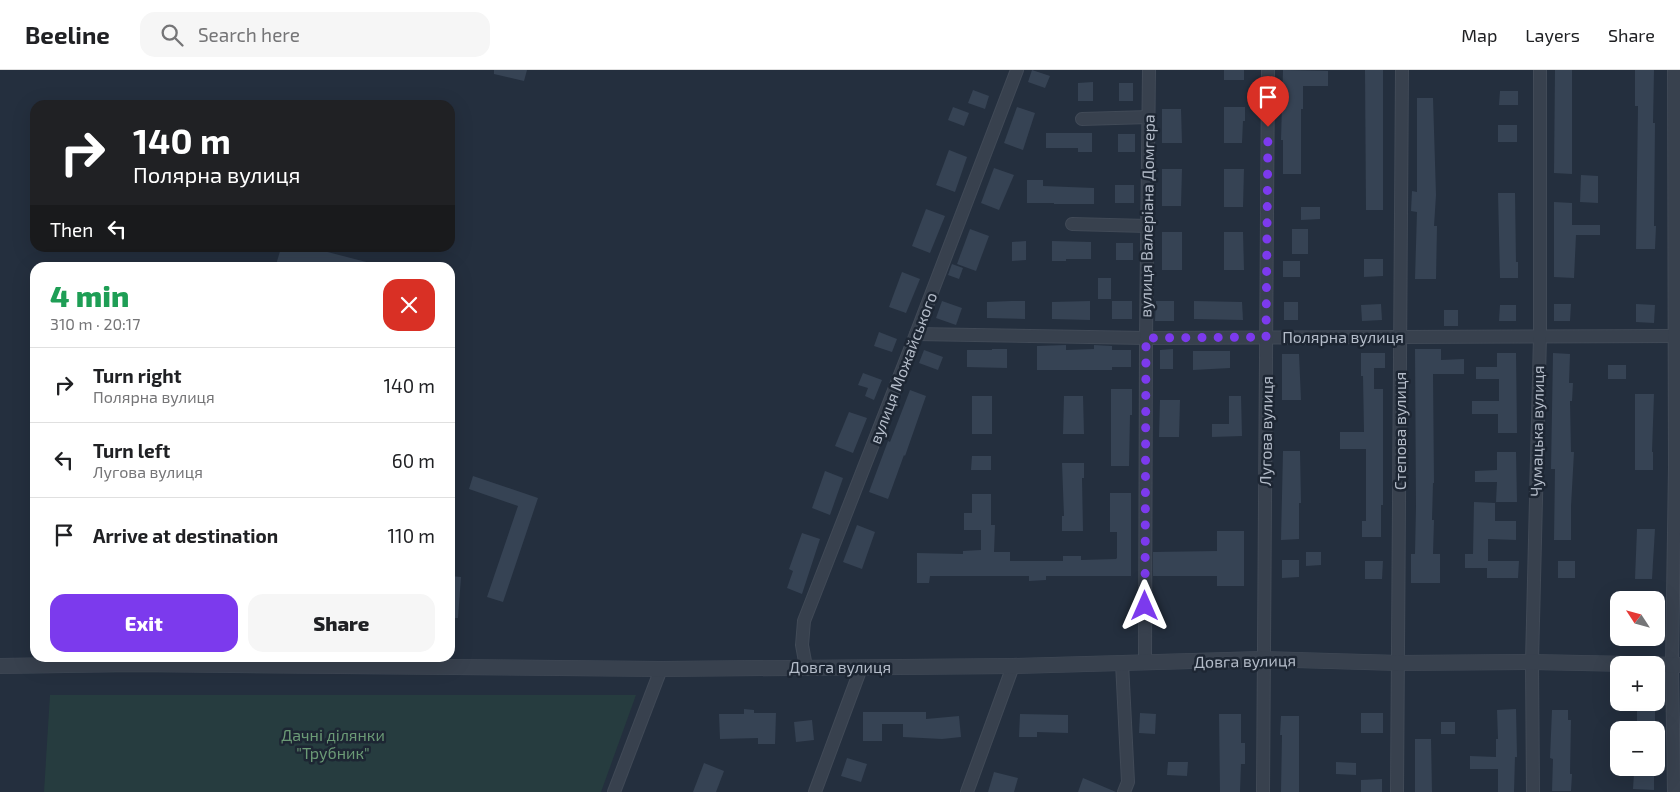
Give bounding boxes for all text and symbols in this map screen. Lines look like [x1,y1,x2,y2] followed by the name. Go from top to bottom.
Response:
[140,12,490,57] search box
[25,20,110,49] text: Beeline
[158,21,186,49] icon: search
[198,23,300,46] text: Search here
[1461,24,1497,46] text: Map
[1525,24,1580,46] text: Layers
[1608,24,1655,46] text: Share
[1247,76,1289,127] pin
[1254,83,1282,111] icon: arrive
[1135,114,1159,318] street label: вулиця Валеріана Домгера
[133,119,231,161] text: 140 m
[50,120,115,185] icon: right
[133,161,300,187] text: Полярна вулиця
[103,215,131,243] icon: left
[50,218,93,241] text: Then
[50,277,129,313] text: 4 min
[383,279,435,331] button: close
[865,289,941,447] street label: вулиця Можайського
[50,314,140,333] text: 310 m · 20:17
[1282,327,1404,347] street label: Полярна вулиця
[93,364,181,387] text: Turn right
[1526,365,1548,497] street label: Чумацька вулиця
[50,371,78,399] icon: right
[1390,372,1410,490] street label: Степова вулиця
[383,374,435,397] text: 140 m
[1255,376,1277,486] street label: Лугова вулиця
[93,387,215,406] text: Полярна вулиця
[93,439,170,462] text: Turn left
[50,446,78,474] icon: left
[392,449,435,472] text: 60 m
[93,462,203,481] text: Лугова вулиця
[50,521,78,549] icon: arrive
[93,524,278,547] text: Arrive at destination
[388,524,435,547] text: 110 m
[1118,579,1170,631] position arrow
[1610,591,1665,646] north arrow
[1610,591,1665,776] map controls
[50,594,238,652] button: Exit
[248,594,435,652] button: Share
[1194,650,1296,672] street label: Довга вулиця
[1610,656,1665,711] button: +
[789,657,891,677] street label: Довга вулиця
[1610,721,1665,776] button: −
[281,725,385,763] park label: Дачні ділянки "Трубник"

